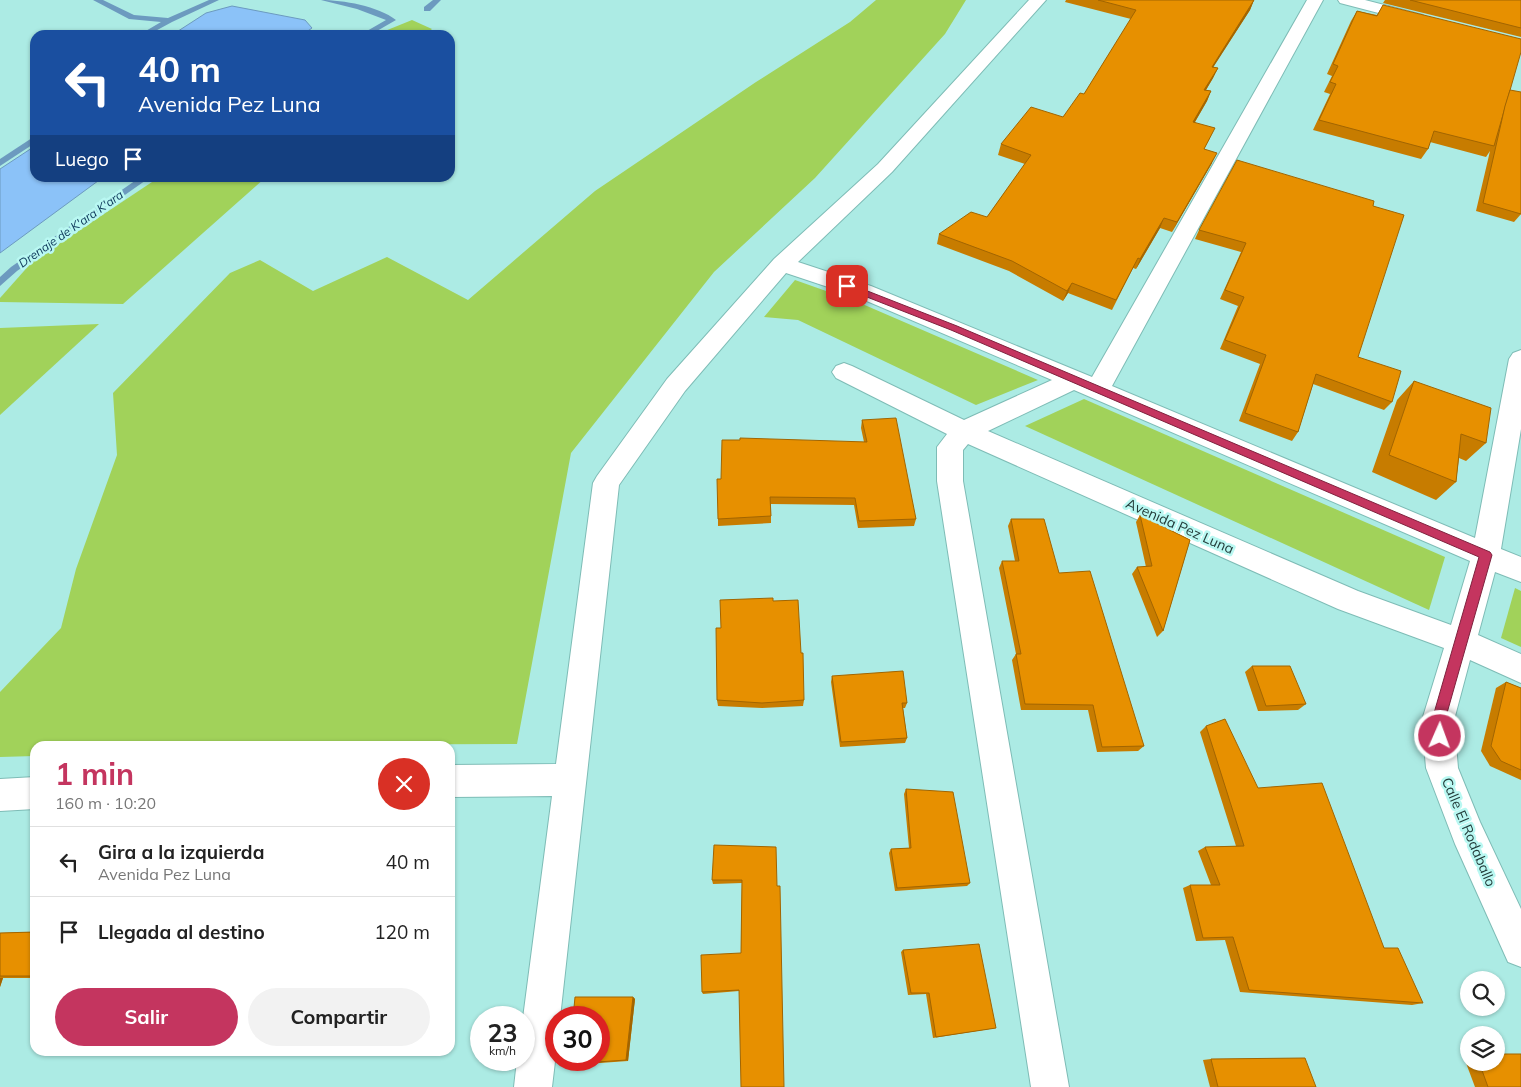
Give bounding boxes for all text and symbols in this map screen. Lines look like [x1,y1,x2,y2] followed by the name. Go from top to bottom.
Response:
[138,47,221,91] text: 40 m
[55,50,120,115] icon: left
[138,90,321,118] text: Avenida Pez Luna
[119,145,147,173] icon: arrive
[55,147,109,171] text: Luego
[15,187,126,270] water label: Drenaje de K'ara K'ara
[826,265,868,307] pin
[833,272,861,300] icon: arrive
[1123,494,1237,558] street label: Avenida Pez Luna
[1413,709,1465,761] position arrow
[55,755,134,793] text: 1 min
[378,758,430,810] button: close
[1438,775,1500,889] street label: Calle El Rodaballo
[55,793,156,813] text: 160 m · 10:20
[98,840,264,864] text: Gira a la izquierda
[55,848,83,876] icon: left
[386,850,430,874] text: 40 m
[98,864,231,884] text: Avenida Pez Luna
[55,918,83,946] icon: arrive
[98,920,265,944] text: Llegada al destino
[374,920,430,944] text: 120 m
[1460,971,1505,1071] map controls
[1460,971,1505,1016] button: search
[55,988,238,1046] button: Salir
[248,988,430,1046] button: Compartir
[545,1006,610,1071] speed limit sign: 30
[487,1017,518,1048] text: 23
[1460,1026,1505,1071] button: layers
[489,1043,516,1058] text: km/h

